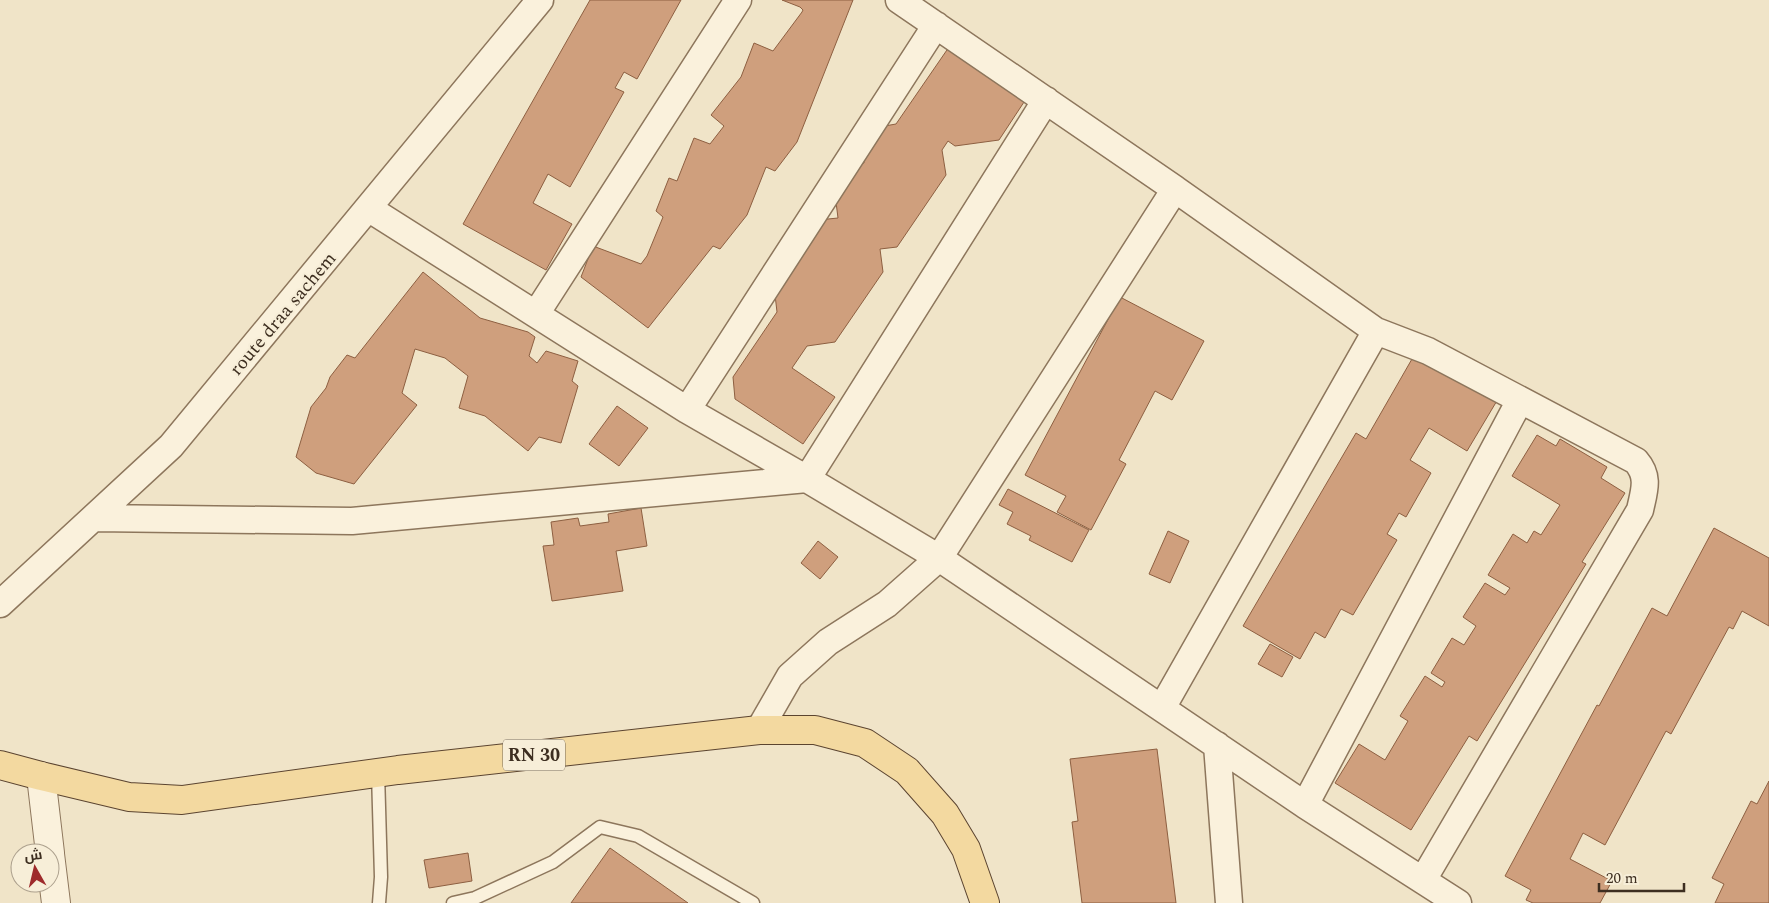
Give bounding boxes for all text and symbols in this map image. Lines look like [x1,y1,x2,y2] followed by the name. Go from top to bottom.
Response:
[223,246,344,382] street label: route draa sachem
[503,740,565,770] road number: RN 30
[10,843,60,893] north arrow
[23,844,44,867] text: ش
[1599,860,1684,892] scale bar
[1606,867,1638,890] text: 20 m

